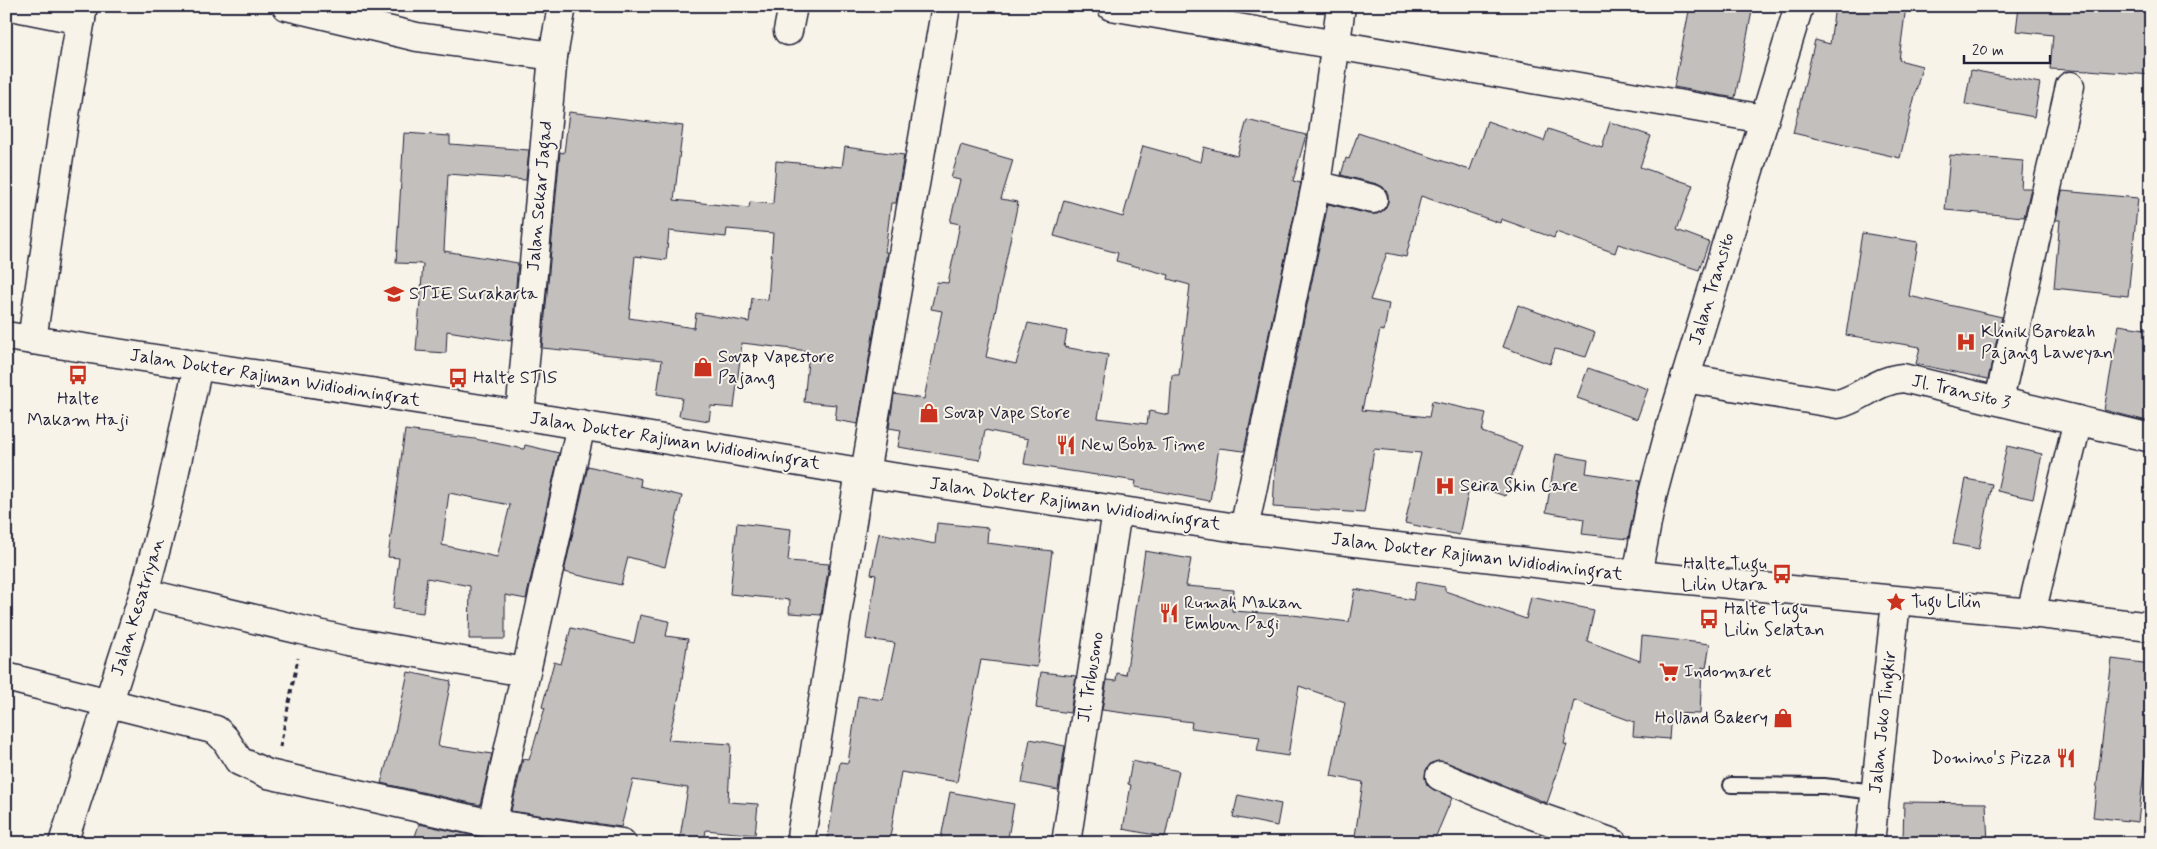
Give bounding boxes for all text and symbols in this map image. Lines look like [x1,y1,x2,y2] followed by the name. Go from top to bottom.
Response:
[1964,32,2051,64] scale bar
[1972,41,2004,61] text: 20 m
[521,120,561,272] street label: Jalan Sekar Jagad
[1684,230,1740,348] street label: Jalan Transito
[409,282,538,306] place label: STIE Surakarta
[383,283,405,305] school or university icon: STIE Surakarta
[1981,320,2113,365] place label: Klinik Barokah Pajang Laweyan
[1955,331,1977,353] hospital icon: Klinik Barokah Pajang Laweyan
[128,343,422,415] street label: Jalan Dokter Rajiman Widiodiningrat
[718,345,835,390] place label: Sovap Vapestore Pajang
[692,356,714,378] shop icon: Sovap Vapestore Pajang
[67,364,89,386] bus stop icon: Halte Makam Haji
[473,366,557,390] place label: Halte STIS
[447,367,469,389] bus stop icon: Halte STIS
[1909,369,2013,415] street label: Jl. Transito 3
[27,387,129,432] place label: Halte Makam Haji
[944,401,1071,425] place label: Sovap Vape Store
[918,402,940,424] shop icon: Sovap Vape Store
[528,406,822,478] street label: Jalan Dokter Rajiman Widiodiningrat
[1081,433,1205,457] place label: New Boba Time
[1055,434,1077,456] restaurant icon: New Boba Time
[928,472,1222,538] street label: Jalan Dokter Rajiman Widiodiningrat
[1460,474,1578,498] place label: Seira Skin Care
[1434,475,1456,497] hospital icon: Seira Skin Care
[1330,527,1625,589] street label: Jalan Dokter Rajiman Widiodiningrat
[106,535,170,679] street label: Jalan Kesatriyan
[1682,552,1767,597] place label: Halte Tugu Lilin Utara
[1771,563,1793,585] bus stop icon: Halte Tugu Lilin Utara
[1911,590,1981,616] place label: Tugu Lilin
[1184,591,1302,638] place label: Rumah Makan Embun Pagi
[1885,591,1907,613] place icon: Tugu Lilin
[1724,597,1825,642] place label: Halte Tugu Lilin Selatan
[1158,602,1180,624] restaurant icon: Rumah Makan Embun Pagi
[1698,608,1720,630] bus stop icon: Halte Tugu Lilin Selatan
[1072,630,1110,724] street label: Jl. Tribusono
[1864,649,1904,795] street label: Jalan Joko Tingkir
[1684,660,1772,684] place label: Indomaret
[1658,661,1680,683] supermarket icon: Indomaret
[1655,706,1768,730] place label: Holland Bakery
[1772,707,1794,729] shop icon: Holland Bakery
[1931,746,2051,770] place label: Domino's Pizza
[2055,747,2077,769] restaurant icon: Domino's Pizza

